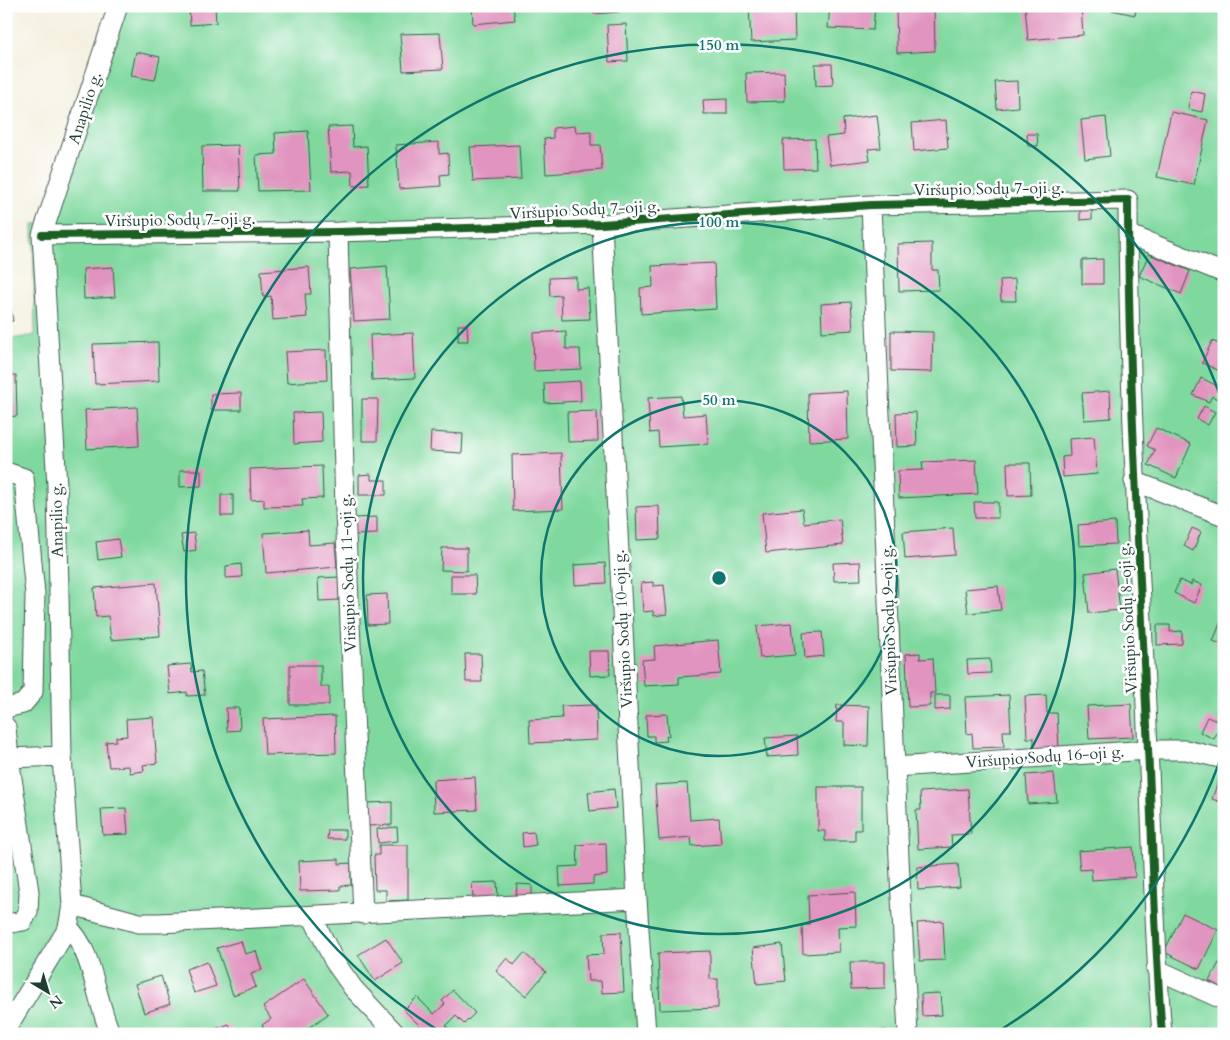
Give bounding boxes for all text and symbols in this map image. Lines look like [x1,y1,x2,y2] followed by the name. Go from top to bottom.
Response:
[699,35,740,55] text: 150 m
[63,69,107,147] street label: Anapilio g.
[913,177,1065,201] street label: Viršupio Sodų 7-oji g.
[509,195,661,225] street label: Viršupio Sodų 7-oji g.
[104,208,256,232] street label: Viršupio Sodų 7-oji g.
[699,212,740,232] text: 100 m
[702,390,736,410] text: 50 m
[45,482,69,558] street label: Anapilio g.
[334,493,362,653] street label: Viršupio Sodų 11-oji g.
[1113,542,1143,694] street label: Viršupio Sodų 8-oji g.
[875,544,903,696] street label: Viršupio Sodų 9-oji g.
[608,549,638,709] street label: Viršupio Sodų 10-oji g.
[710,569,728,587] centre of rings
[965,740,1125,774] street label: Viršupio Sodų 16-oji g.
[22,968,72,1018] north arrow
[45,991,66,1013] text: N

